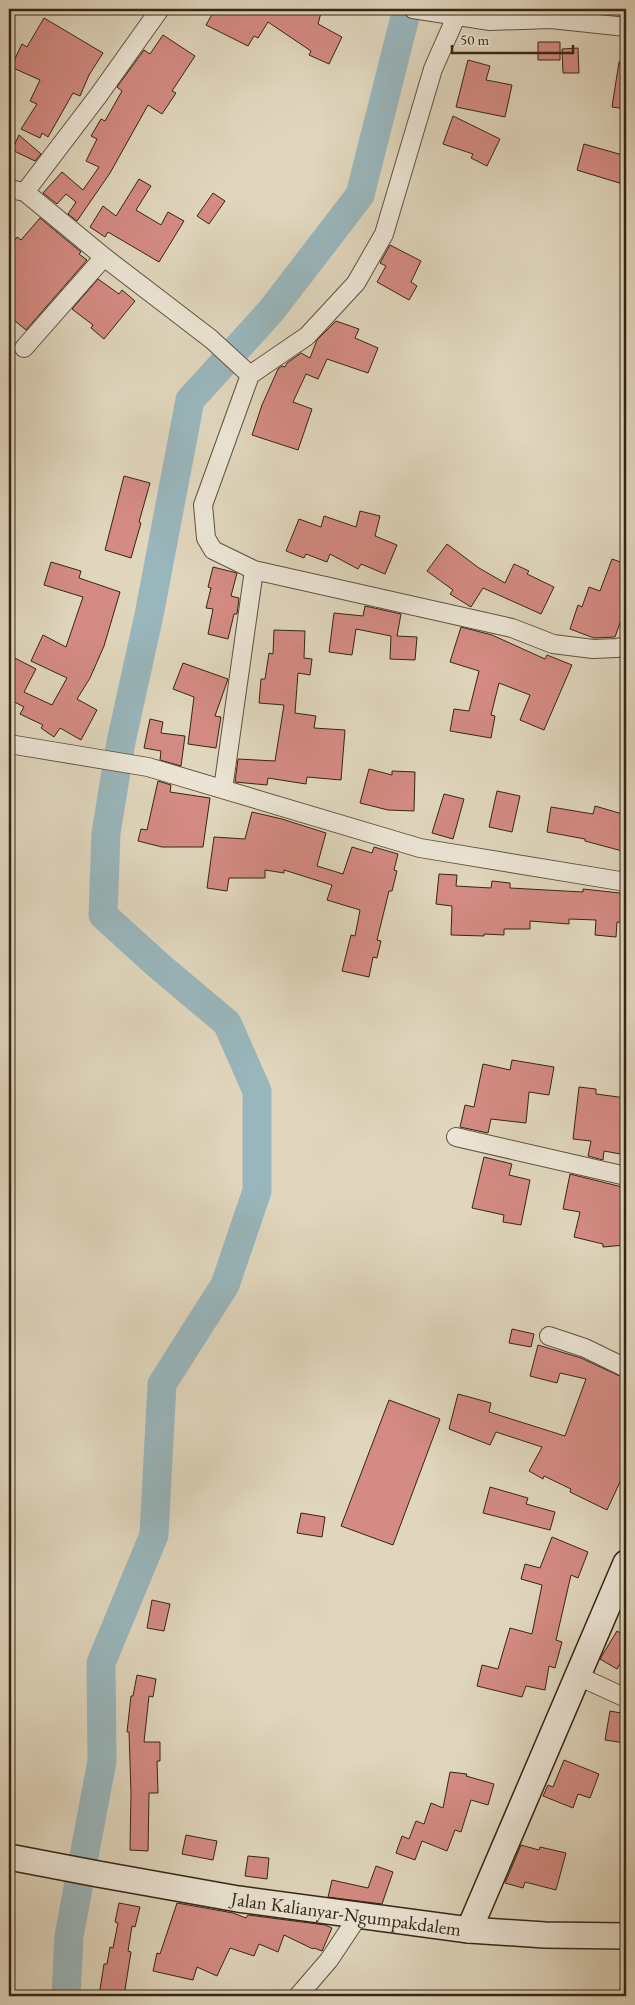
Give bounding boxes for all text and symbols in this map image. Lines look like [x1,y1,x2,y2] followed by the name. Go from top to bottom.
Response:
[452,22,574,54] scale bar
[460,30,489,49] text: 50 m
[227,1886,463,1942] street label: Jalan Kalianyar-Ngumpakdalem

